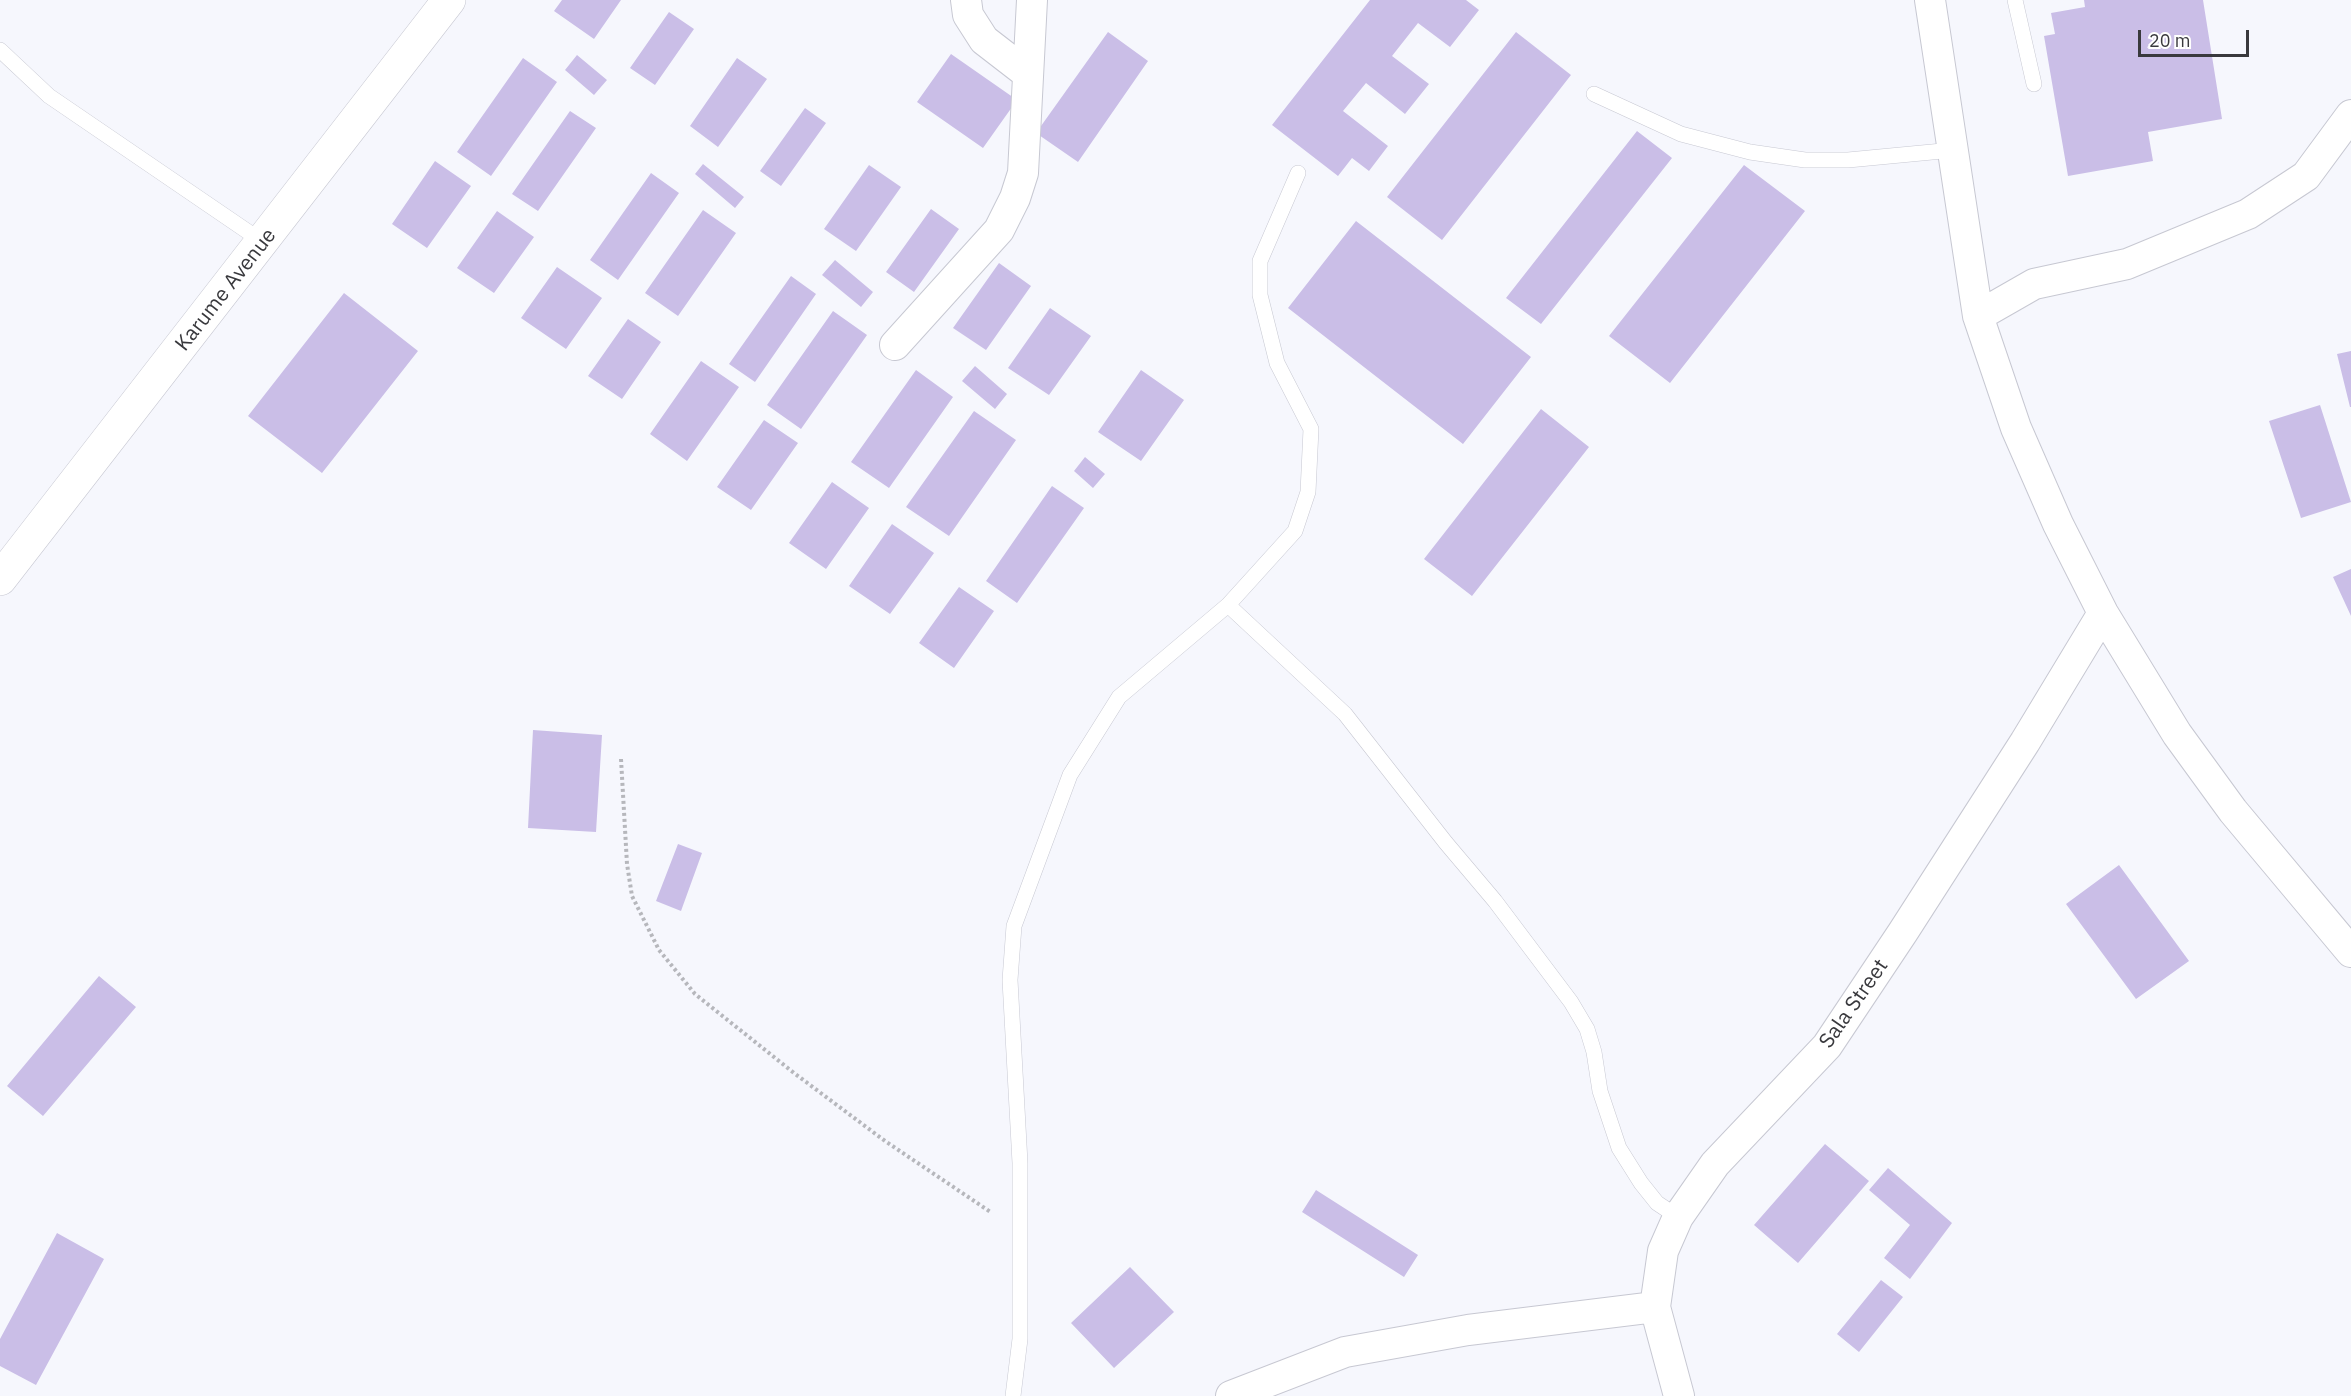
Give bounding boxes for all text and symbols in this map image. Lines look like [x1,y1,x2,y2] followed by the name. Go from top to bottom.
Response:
[2141,18,2252,56] scale bar
[2149,29,2191,52] text: 20 m
[170,224,282,356] street label: Karume Avenue
[1814,955,1894,1053] street label: Sala Street

